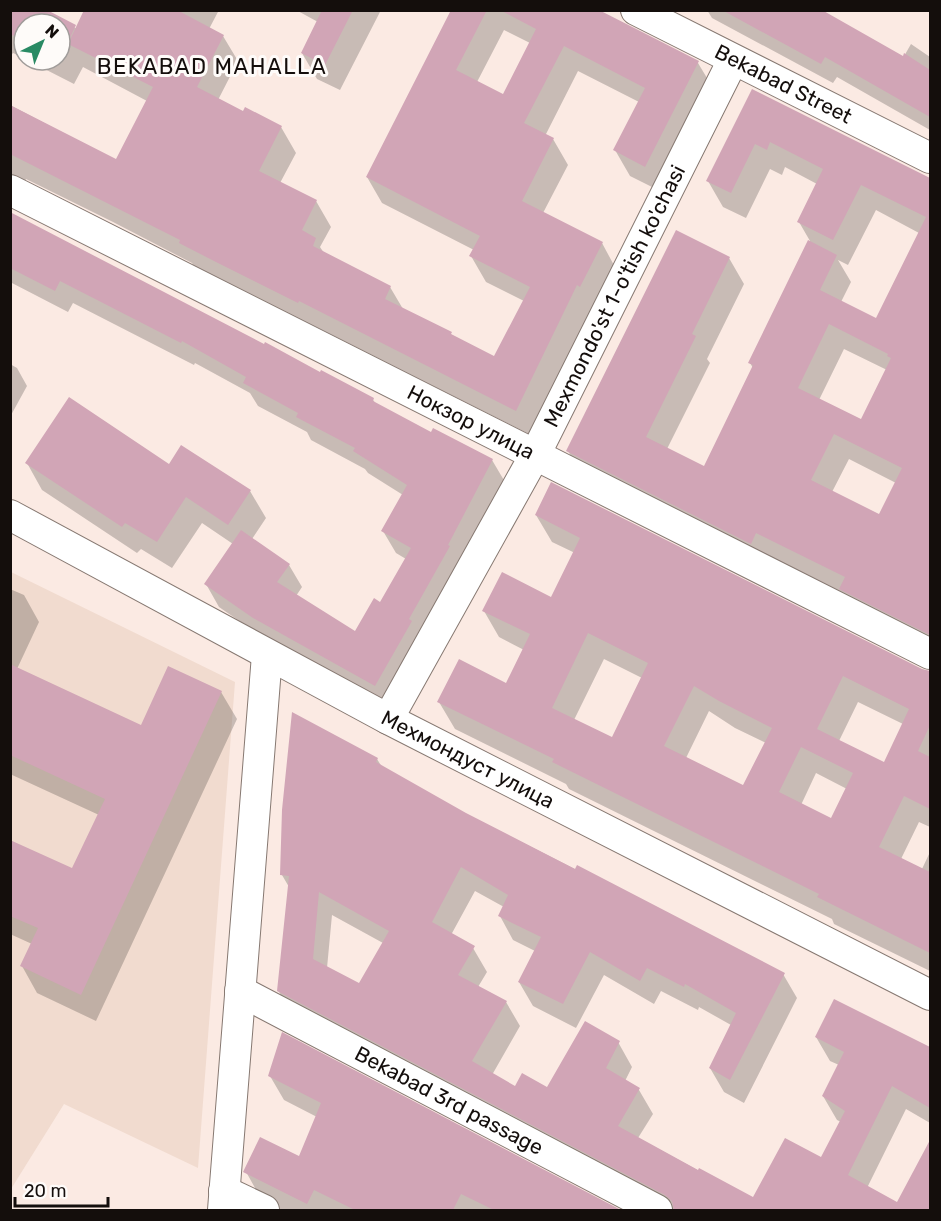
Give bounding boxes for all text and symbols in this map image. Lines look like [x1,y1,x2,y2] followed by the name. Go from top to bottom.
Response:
[12,12,72,72] north arrow
[41,21,63,42] text: N
[711,39,856,129] street label: Bekabad Street
[97,53,327,80] district label: BEKABAD MAHALLA
[538,161,690,431] street label: Mexmondo'st 1-o'tish ko'chasi
[403,379,539,464] street label: Нокзор улица
[377,705,559,814] street label: Мехмондуст улица
[351,1041,548,1160] street label: Bekabad 3rd passage
[15,1170,108,1208] scale bar
[24,1180,66,1202] text: 20 m

